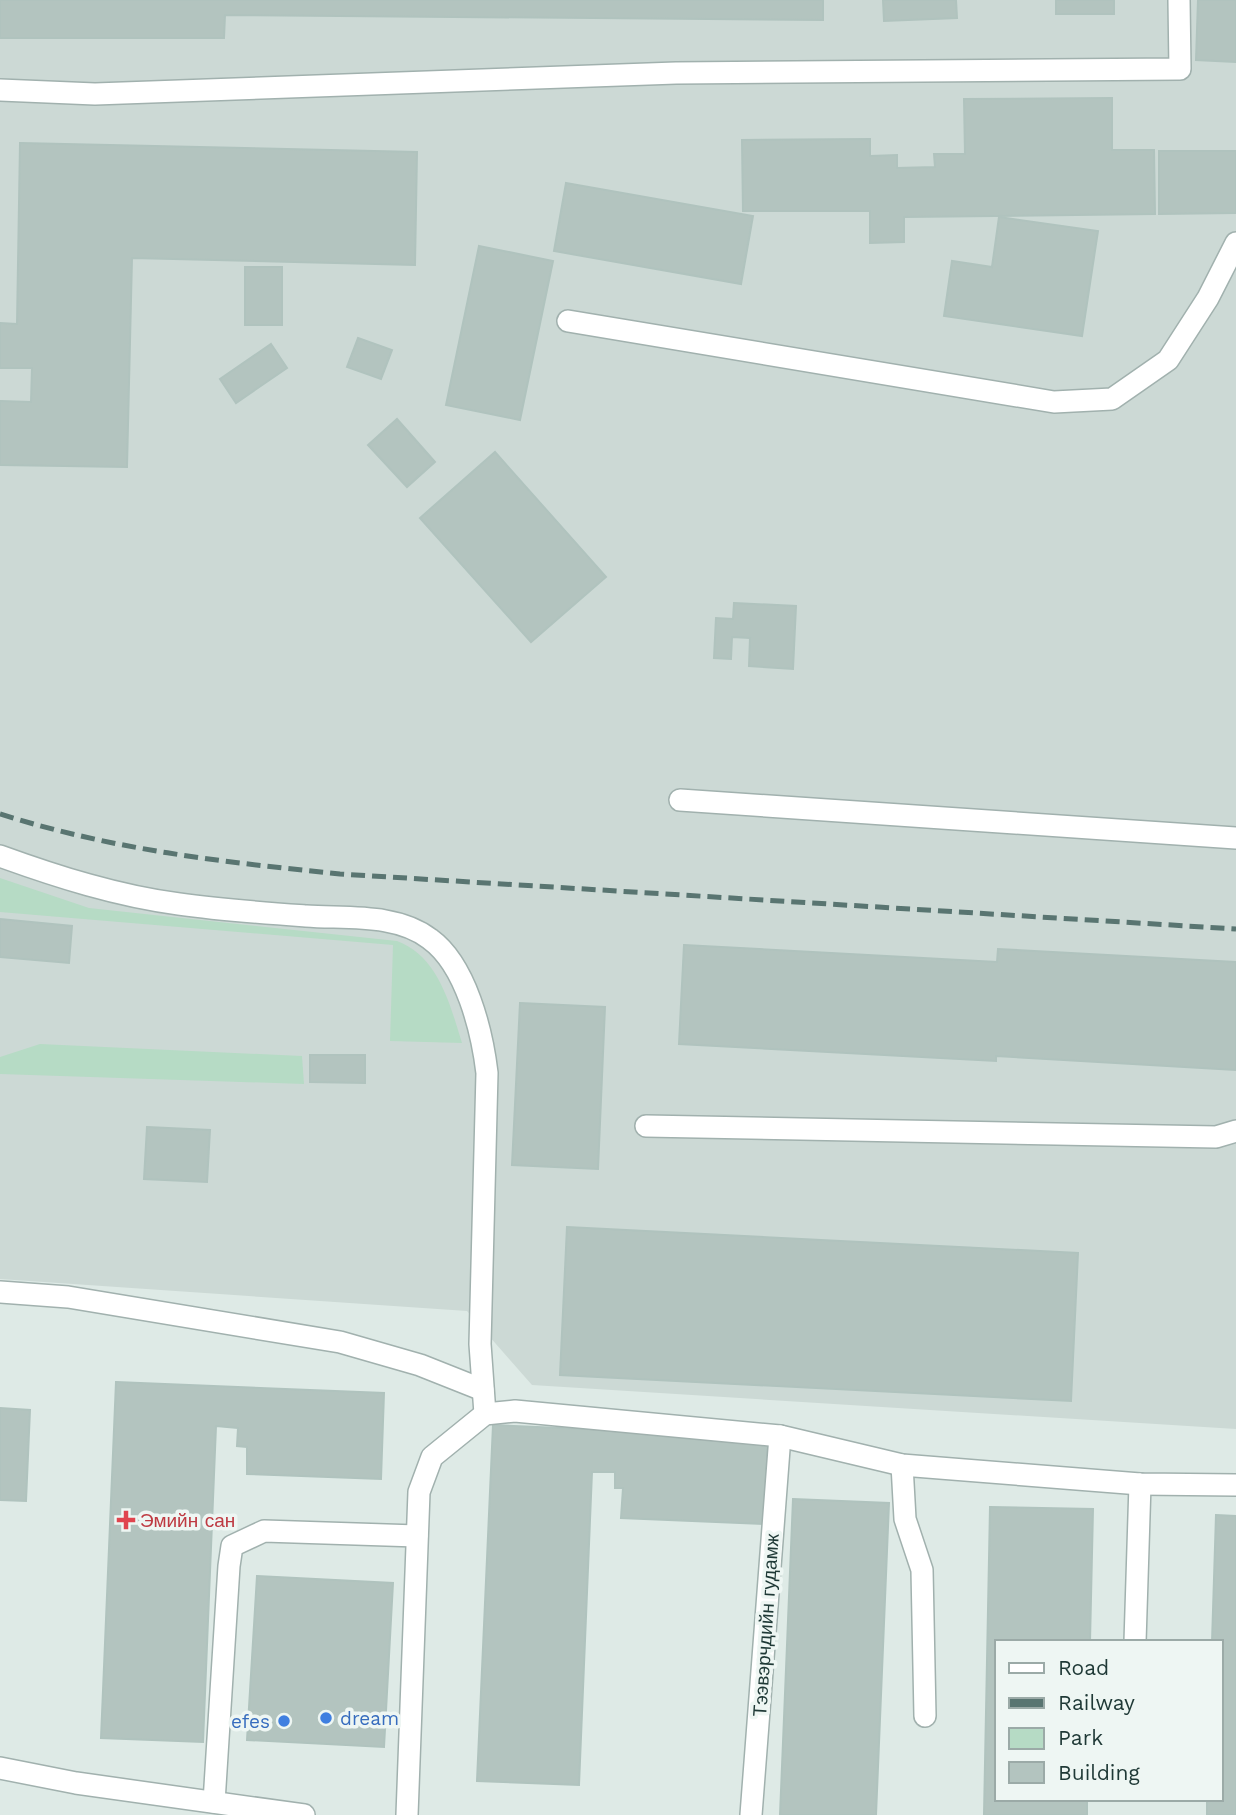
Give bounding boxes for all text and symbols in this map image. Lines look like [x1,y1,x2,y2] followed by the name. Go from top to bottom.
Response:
[140,1509,235,1532] place label: Эмийн сан
[118,1512,134,1528] marker: Эмийн сан
[748,1532,784,1717] street label: Тээвэрчдийн гудамж
[995,1640,1222,1801] legend
[1058,1655,1109,1680] text: Road
[1058,1690,1135,1715] text: Railway
[340,1707,399,1730] place label: dream
[231,1710,270,1733] place label: efes
[318,1710,334,1726] marker: dream
[276,1713,292,1729] marker: efes
[1058,1725,1103,1750] text: Park
[1058,1760,1140,1785] text: Building

